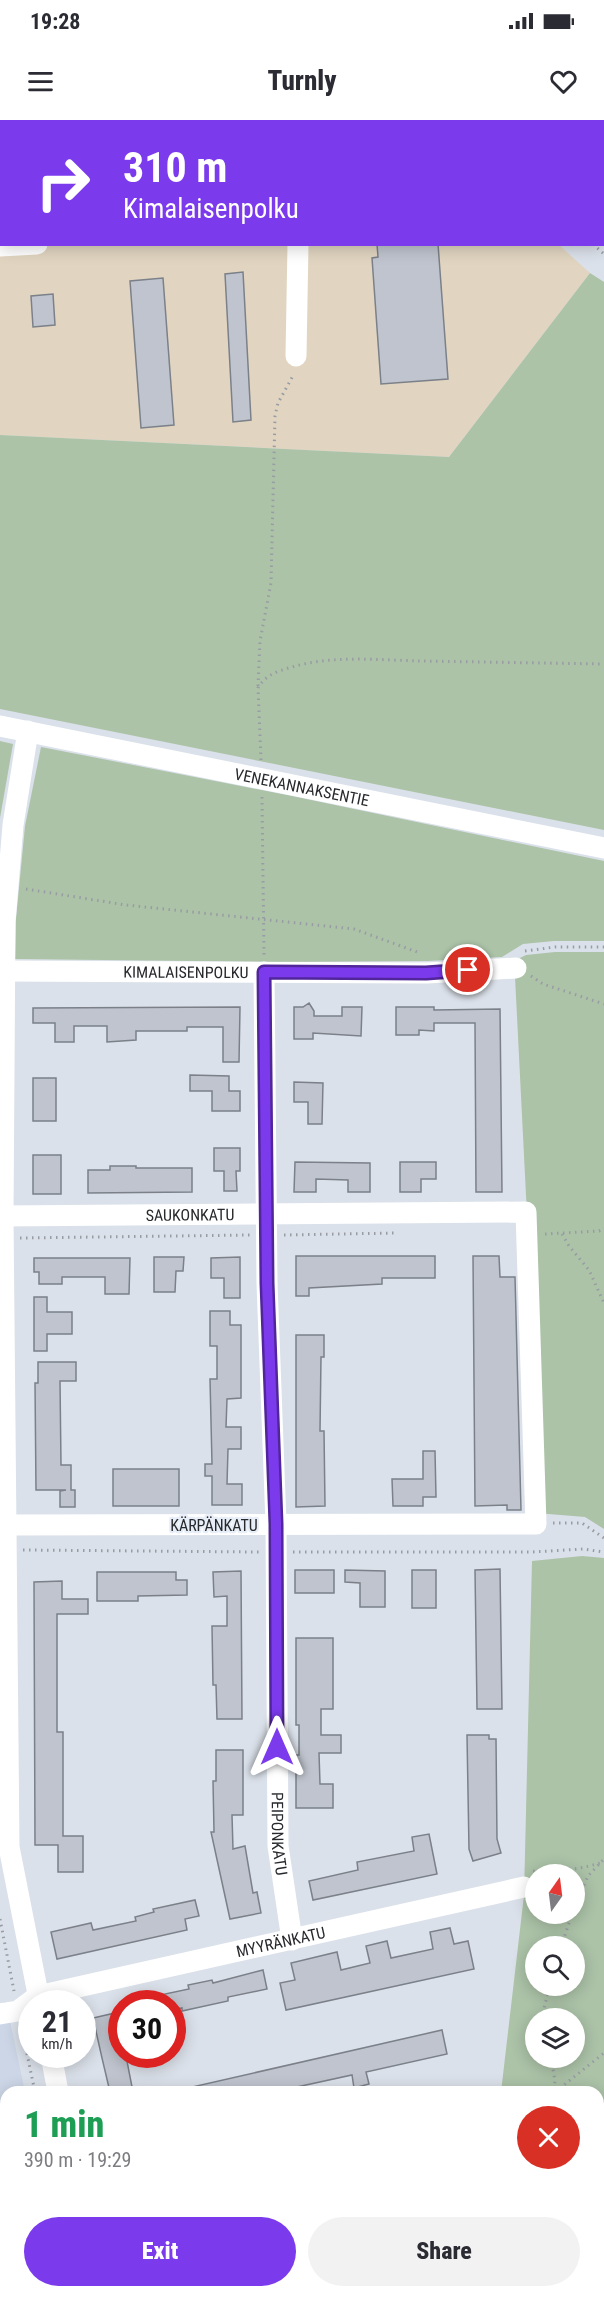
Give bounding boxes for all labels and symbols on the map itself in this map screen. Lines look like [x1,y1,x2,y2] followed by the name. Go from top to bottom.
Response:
[233,765,371,810] street label: VENEKANNAKSENTIE
[442,944,493,995] pin
[123,963,249,982] street label: KIMALAISENPOLKU
[146,1205,234,1225] street label: SAUKONKATU
[170,1516,258,1535] street label: KÄRPÄNKATU
[245,1715,309,1779] position arrow
[268,1792,291,1877] street label: PEIPONKATU
[525,1864,585,1924] north arrow
[234,1923,327,1961] street label: MYYRÄNKATU
[108,1990,186,2068] speed limit sign: 30

